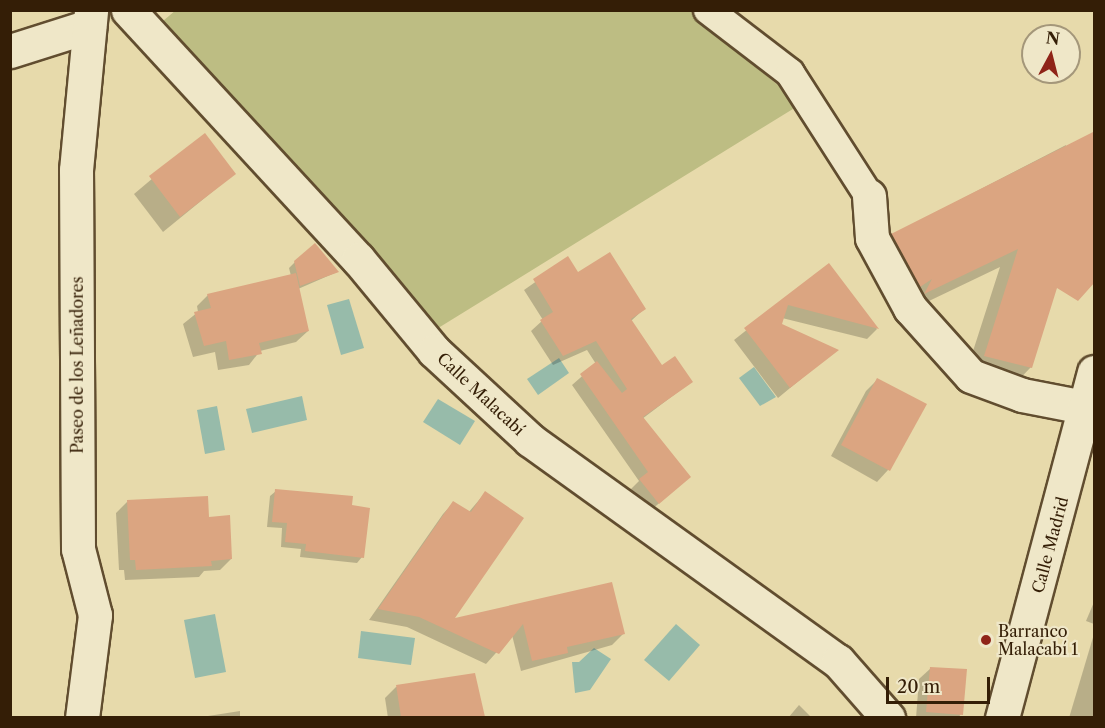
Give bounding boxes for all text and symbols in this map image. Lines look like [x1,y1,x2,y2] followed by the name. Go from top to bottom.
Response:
[1021,24,1081,84] north arrow
[1045,27,1061,49] text: N
[67,276,87,454] street label: Paseo de los Leñadores
[433,349,529,439] street label: Calle Malacabí
[1028,495,1072,595] street label: Calle Madrid
[998,621,1078,659] place label: Barranco Malacabí 1
[979,633,993,647] marker: Barranco Malacabí 1
[889,665,992,703] scale bar
[897,676,940,698] text: 20 m

